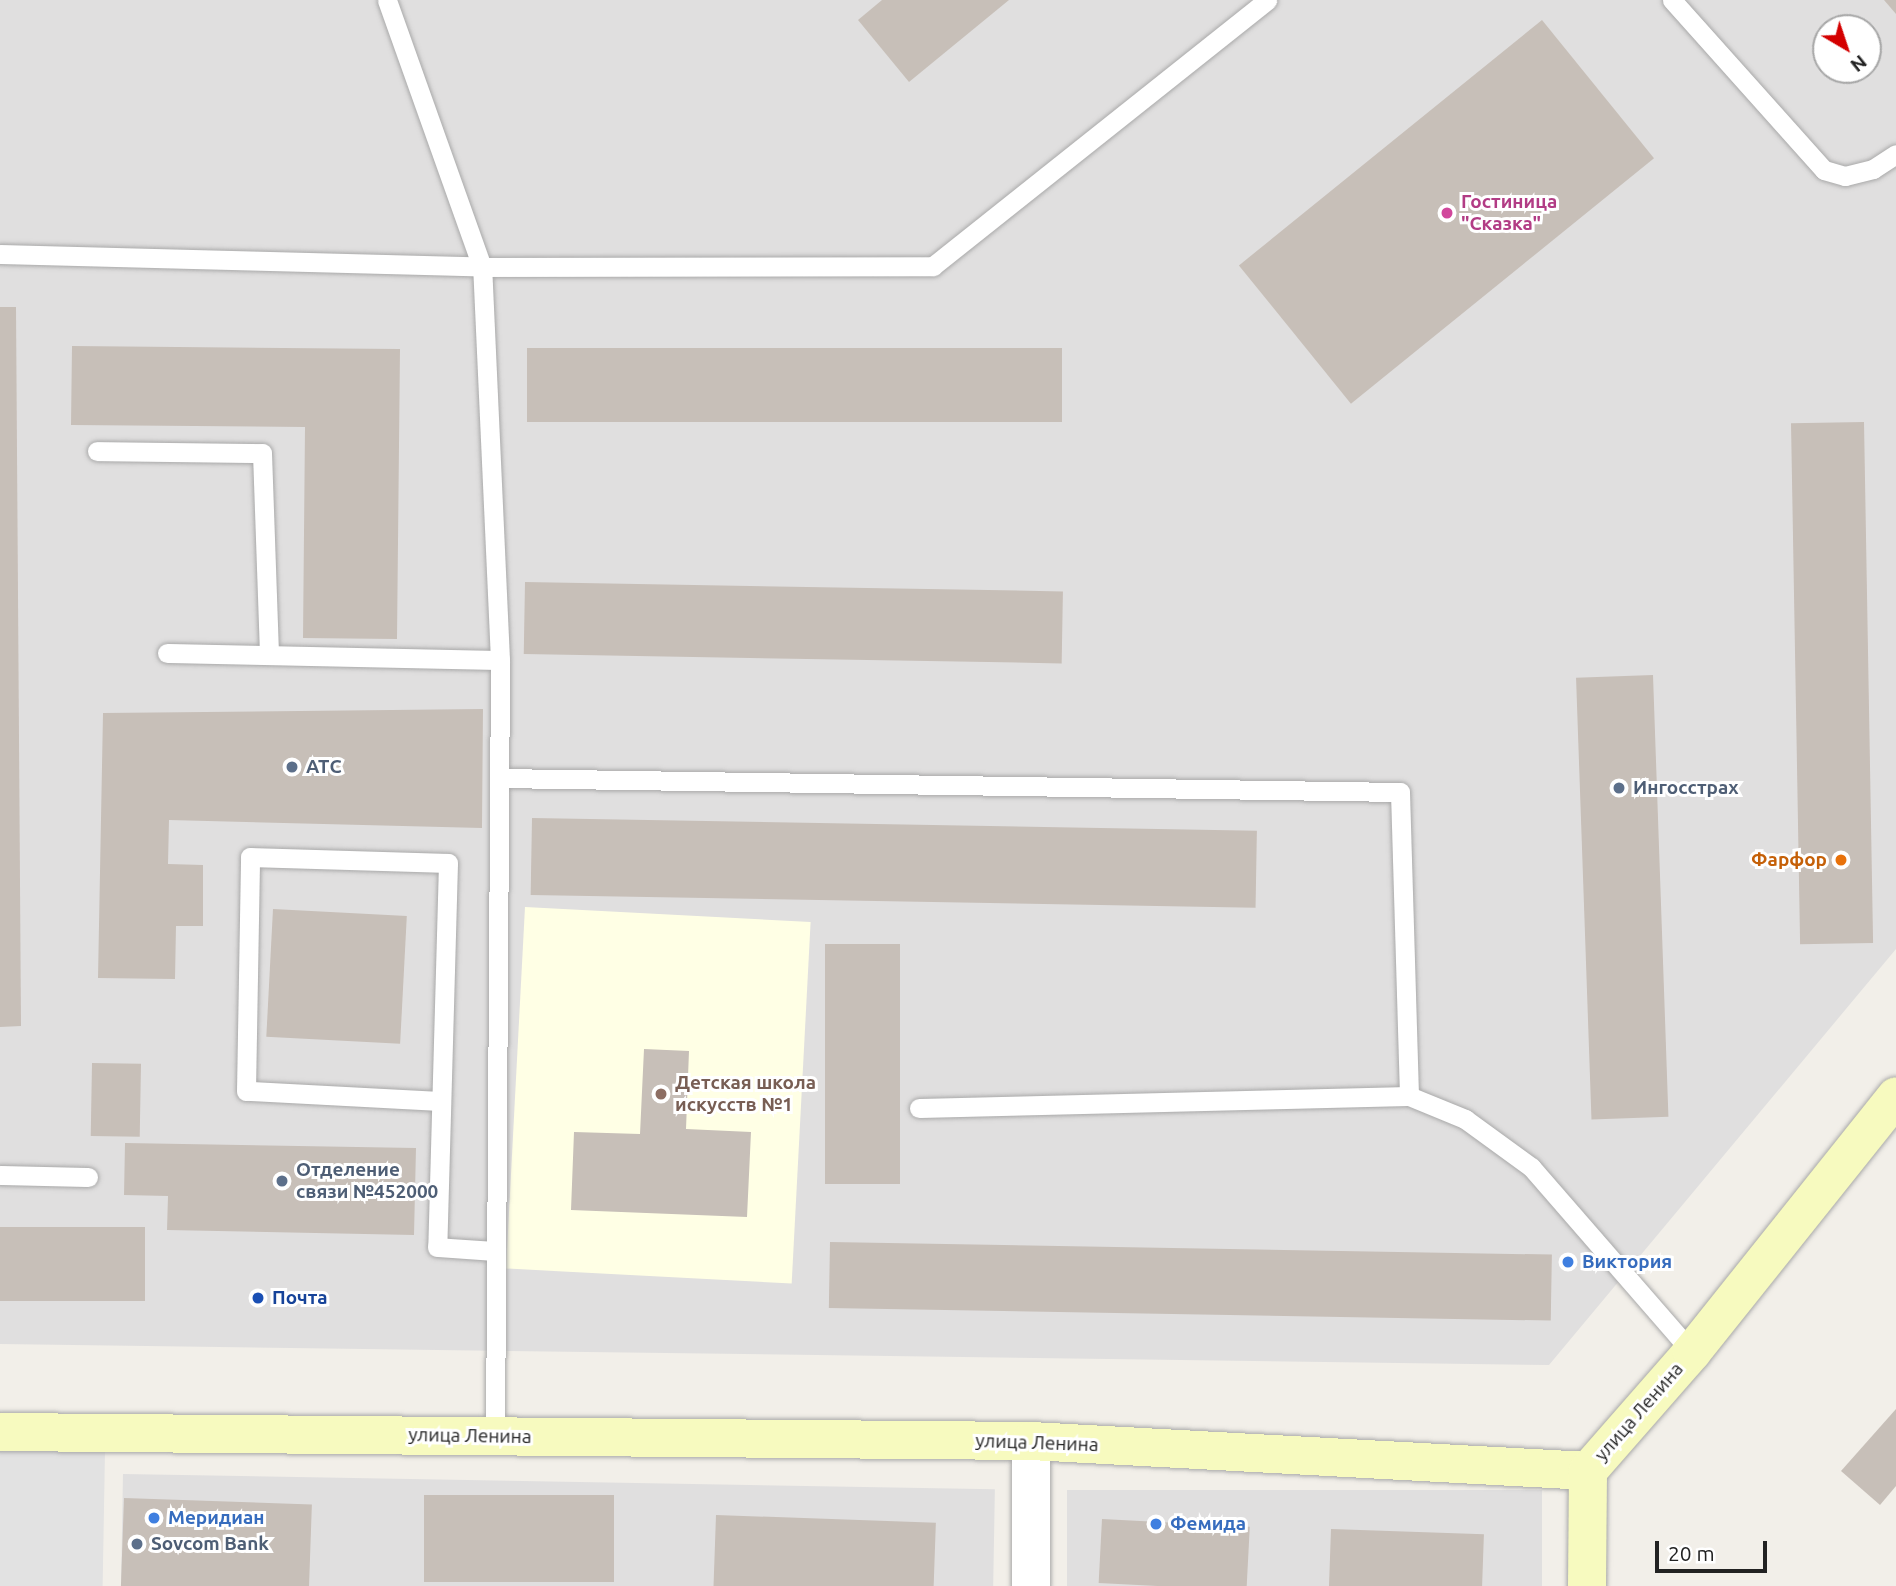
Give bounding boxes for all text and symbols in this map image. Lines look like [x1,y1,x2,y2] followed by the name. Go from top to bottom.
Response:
[1812,14,1882,84] north arrow
[1847,51,1871,77] text: N
[1461,191,1557,235] place label: Гостиница "Сказка"
[1439,205,1455,221] marker: Гостиница "Сказка"
[306,756,342,778] place label: АТС
[284,759,300,775] marker: АТС
[1633,777,1739,799] place label: Ингосстрах
[1611,780,1627,796] marker: Ингосстрах
[1751,849,1827,871] place label: Фарфор
[1833,852,1849,868] marker: Фарфор
[675,1072,816,1116] place label: Детская школа искусств №1
[653,1086,669,1102] marker: Детская школа искусств №1
[296,1159,438,1203] place label: Отделение связи №452000
[274,1173,290,1189] marker: Отделение связи №452000
[1582,1251,1672,1273] place label: Виктория
[1560,1254,1576,1270] marker: Виктория
[272,1287,328,1309] place label: Почта
[250,1290,266,1306] marker: Почта
[1590,1358,1688,1466] street label: улица Ленина
[408,1424,532,1448] street label: улица Ленина
[975,1429,1099,1457] street label: улица Ленина
[168,1507,264,1529] place label: Меридиан
[146,1510,162,1526] marker: Меридиан
[1170,1513,1246,1535] place label: Фемида
[1148,1516,1164,1532] marker: Фемида
[1658,1526,1770,1570] scale bar
[151,1533,269,1555] place label: Sovcom Bank
[129,1536,145,1552] marker: Sovcom Bank
[1668,1541,1715,1565] text: 20 m

